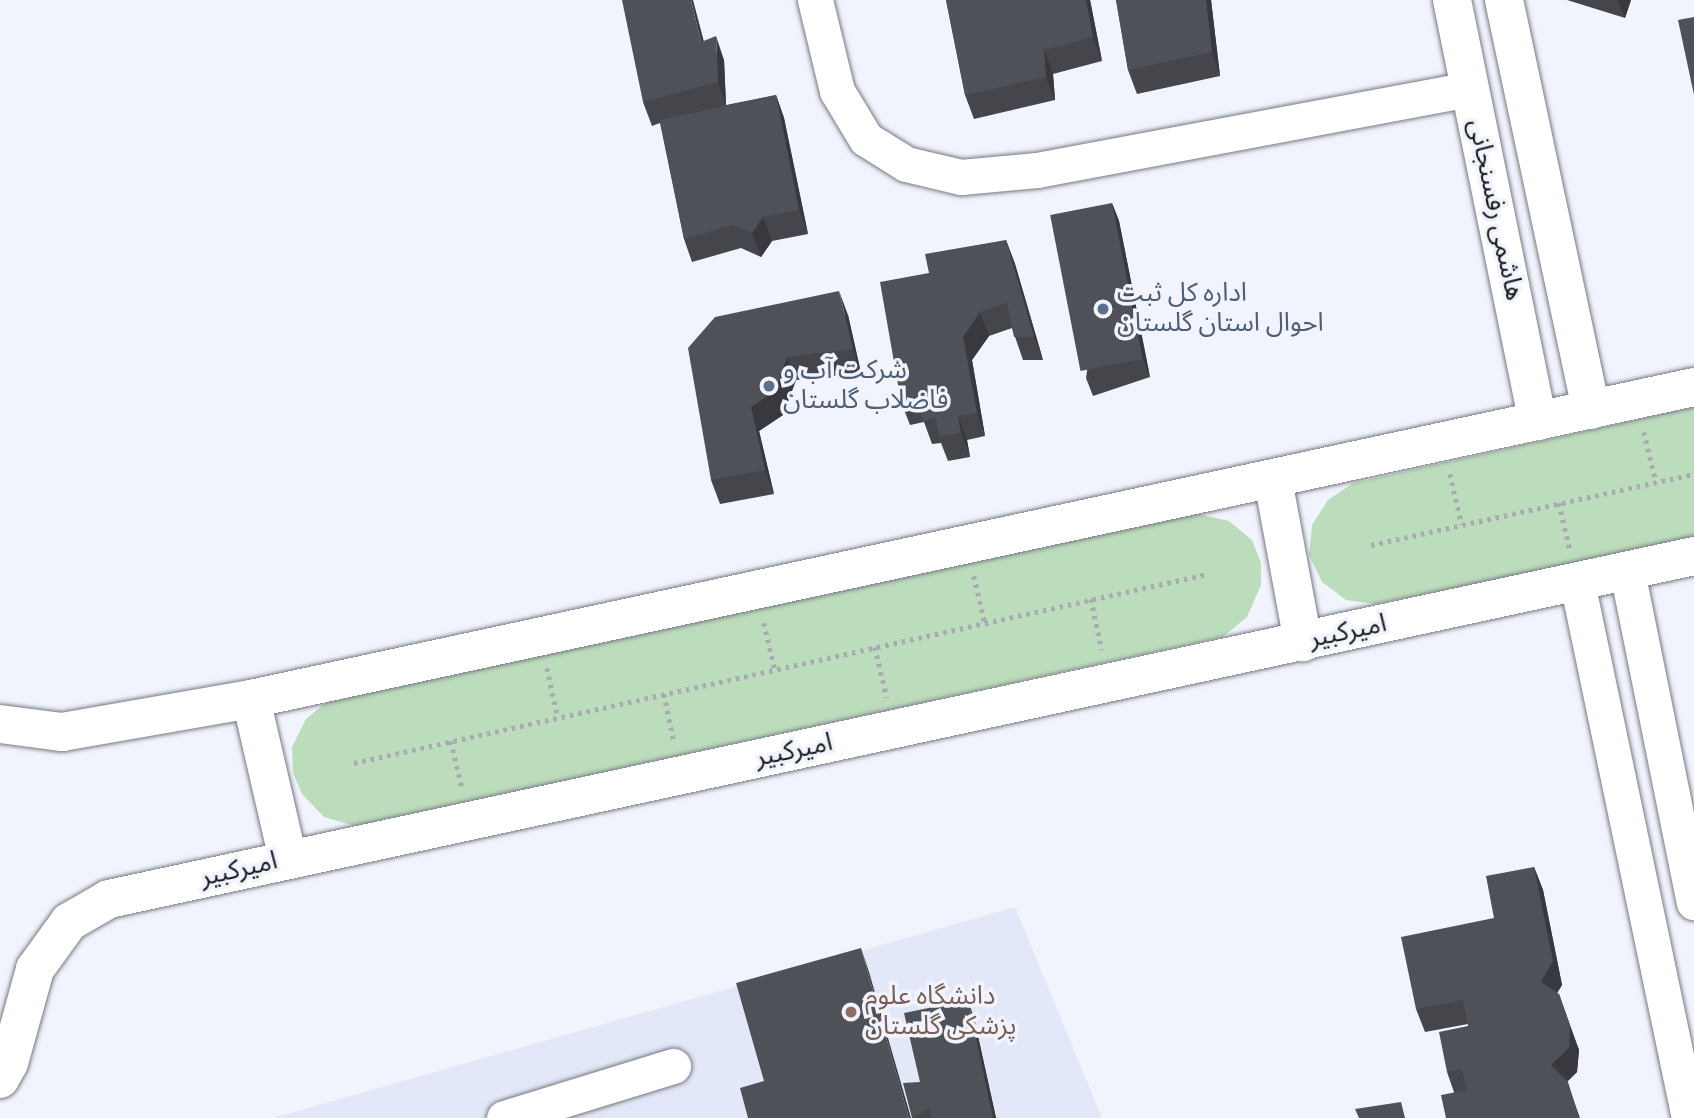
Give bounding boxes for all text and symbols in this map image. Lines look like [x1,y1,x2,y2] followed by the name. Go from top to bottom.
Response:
[1461,117,1529,303] street label: هاشمی رفسنجانی
[1117,278,1324,340] place label: اداره کل ثبت احوال استان گلستان
[1095,301,1111,317] marker: اداره کل ثبت احوال استان گلستان
[783,355,948,416] place label: شرکت آب و فاضلاب گلستان
[761,378,777,394] marker: شرکت آب و فاضلاب گلستان
[1306,609,1390,655] street label: امیرکبیر
[752,728,836,774] street label: امیرکبیر
[197,846,281,894] street label: امیرکبیر
[865,981,1016,1042] place label: دانشگاه علوم پزشکی گلستان
[843,1004,859,1020] marker: دانشگاه علوم پزشکی گلستان

